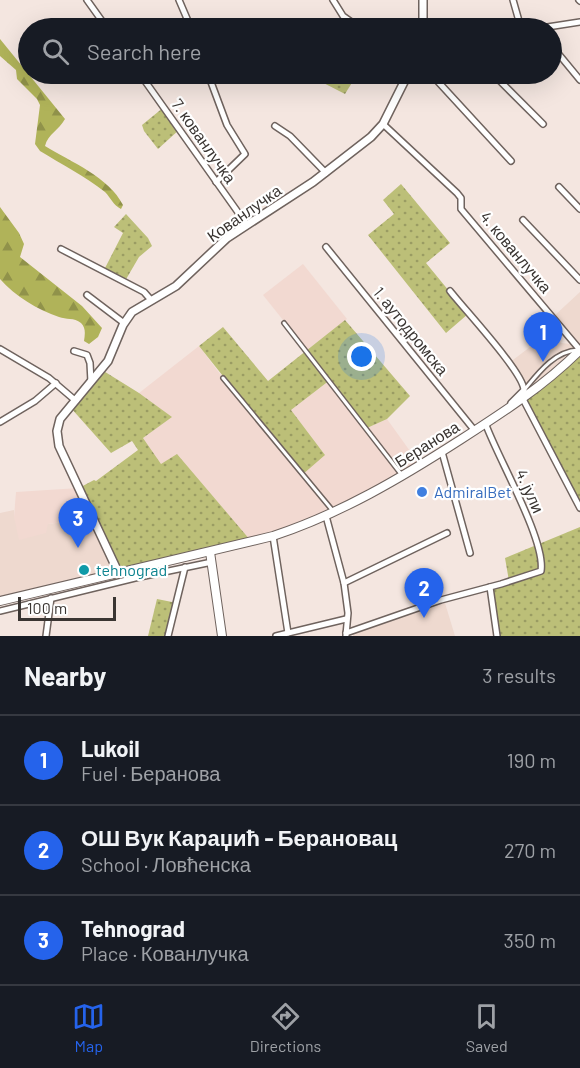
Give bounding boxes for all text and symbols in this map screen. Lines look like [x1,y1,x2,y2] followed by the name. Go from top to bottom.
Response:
[18,18,562,84] search box
[39,35,72,68] icon: search
[87,38,201,64] text: Search here
[168,95,241,187] street label: 7. кованлучка
[203,180,285,245] street label: Кованлучка
[477,207,556,296] street label: 4. кованлучка
[370,283,453,379] street label: 1. аутодромска
[524,312,562,362] pin: 1
[347,342,376,371] your location
[391,416,462,471] street label: Беранова
[512,466,548,516] street label: 4. јули
[434,482,511,501] place label: AdmiralBet
[415,485,429,499] marker: AdmiralBet
[58,498,98,548] pin: 3
[96,560,167,579] place label: tehnograd
[77,563,91,577] marker: tehnograd
[404,568,444,618] pin: 2
[18,594,116,622] scale bar
[27,598,67,617] text: 100 m
[24,660,106,691] text: Nearby
[482,663,556,687] text: 3 results
[81,735,140,761] text: Lukoil
[40,748,47,772] text: 1
[507,748,556,772] text: 190 m
[81,761,220,785] text: Fuel · Беранова
[81,824,397,850] text: ОШ Вук Караџић - Берановац
[38,838,49,862] text: 2
[504,838,556,862] text: 270 m
[81,852,251,876] text: School · Ловћенска
[81,915,185,941] text: Tehnograd
[38,928,49,952] text: 3
[504,928,556,952] text: 350 m
[81,941,249,965] text: Place · Кованлучка
[72,1000,105,1055] tab: Map
[250,1000,321,1055] tab: Directions
[466,1000,508,1055] tab: Saved

